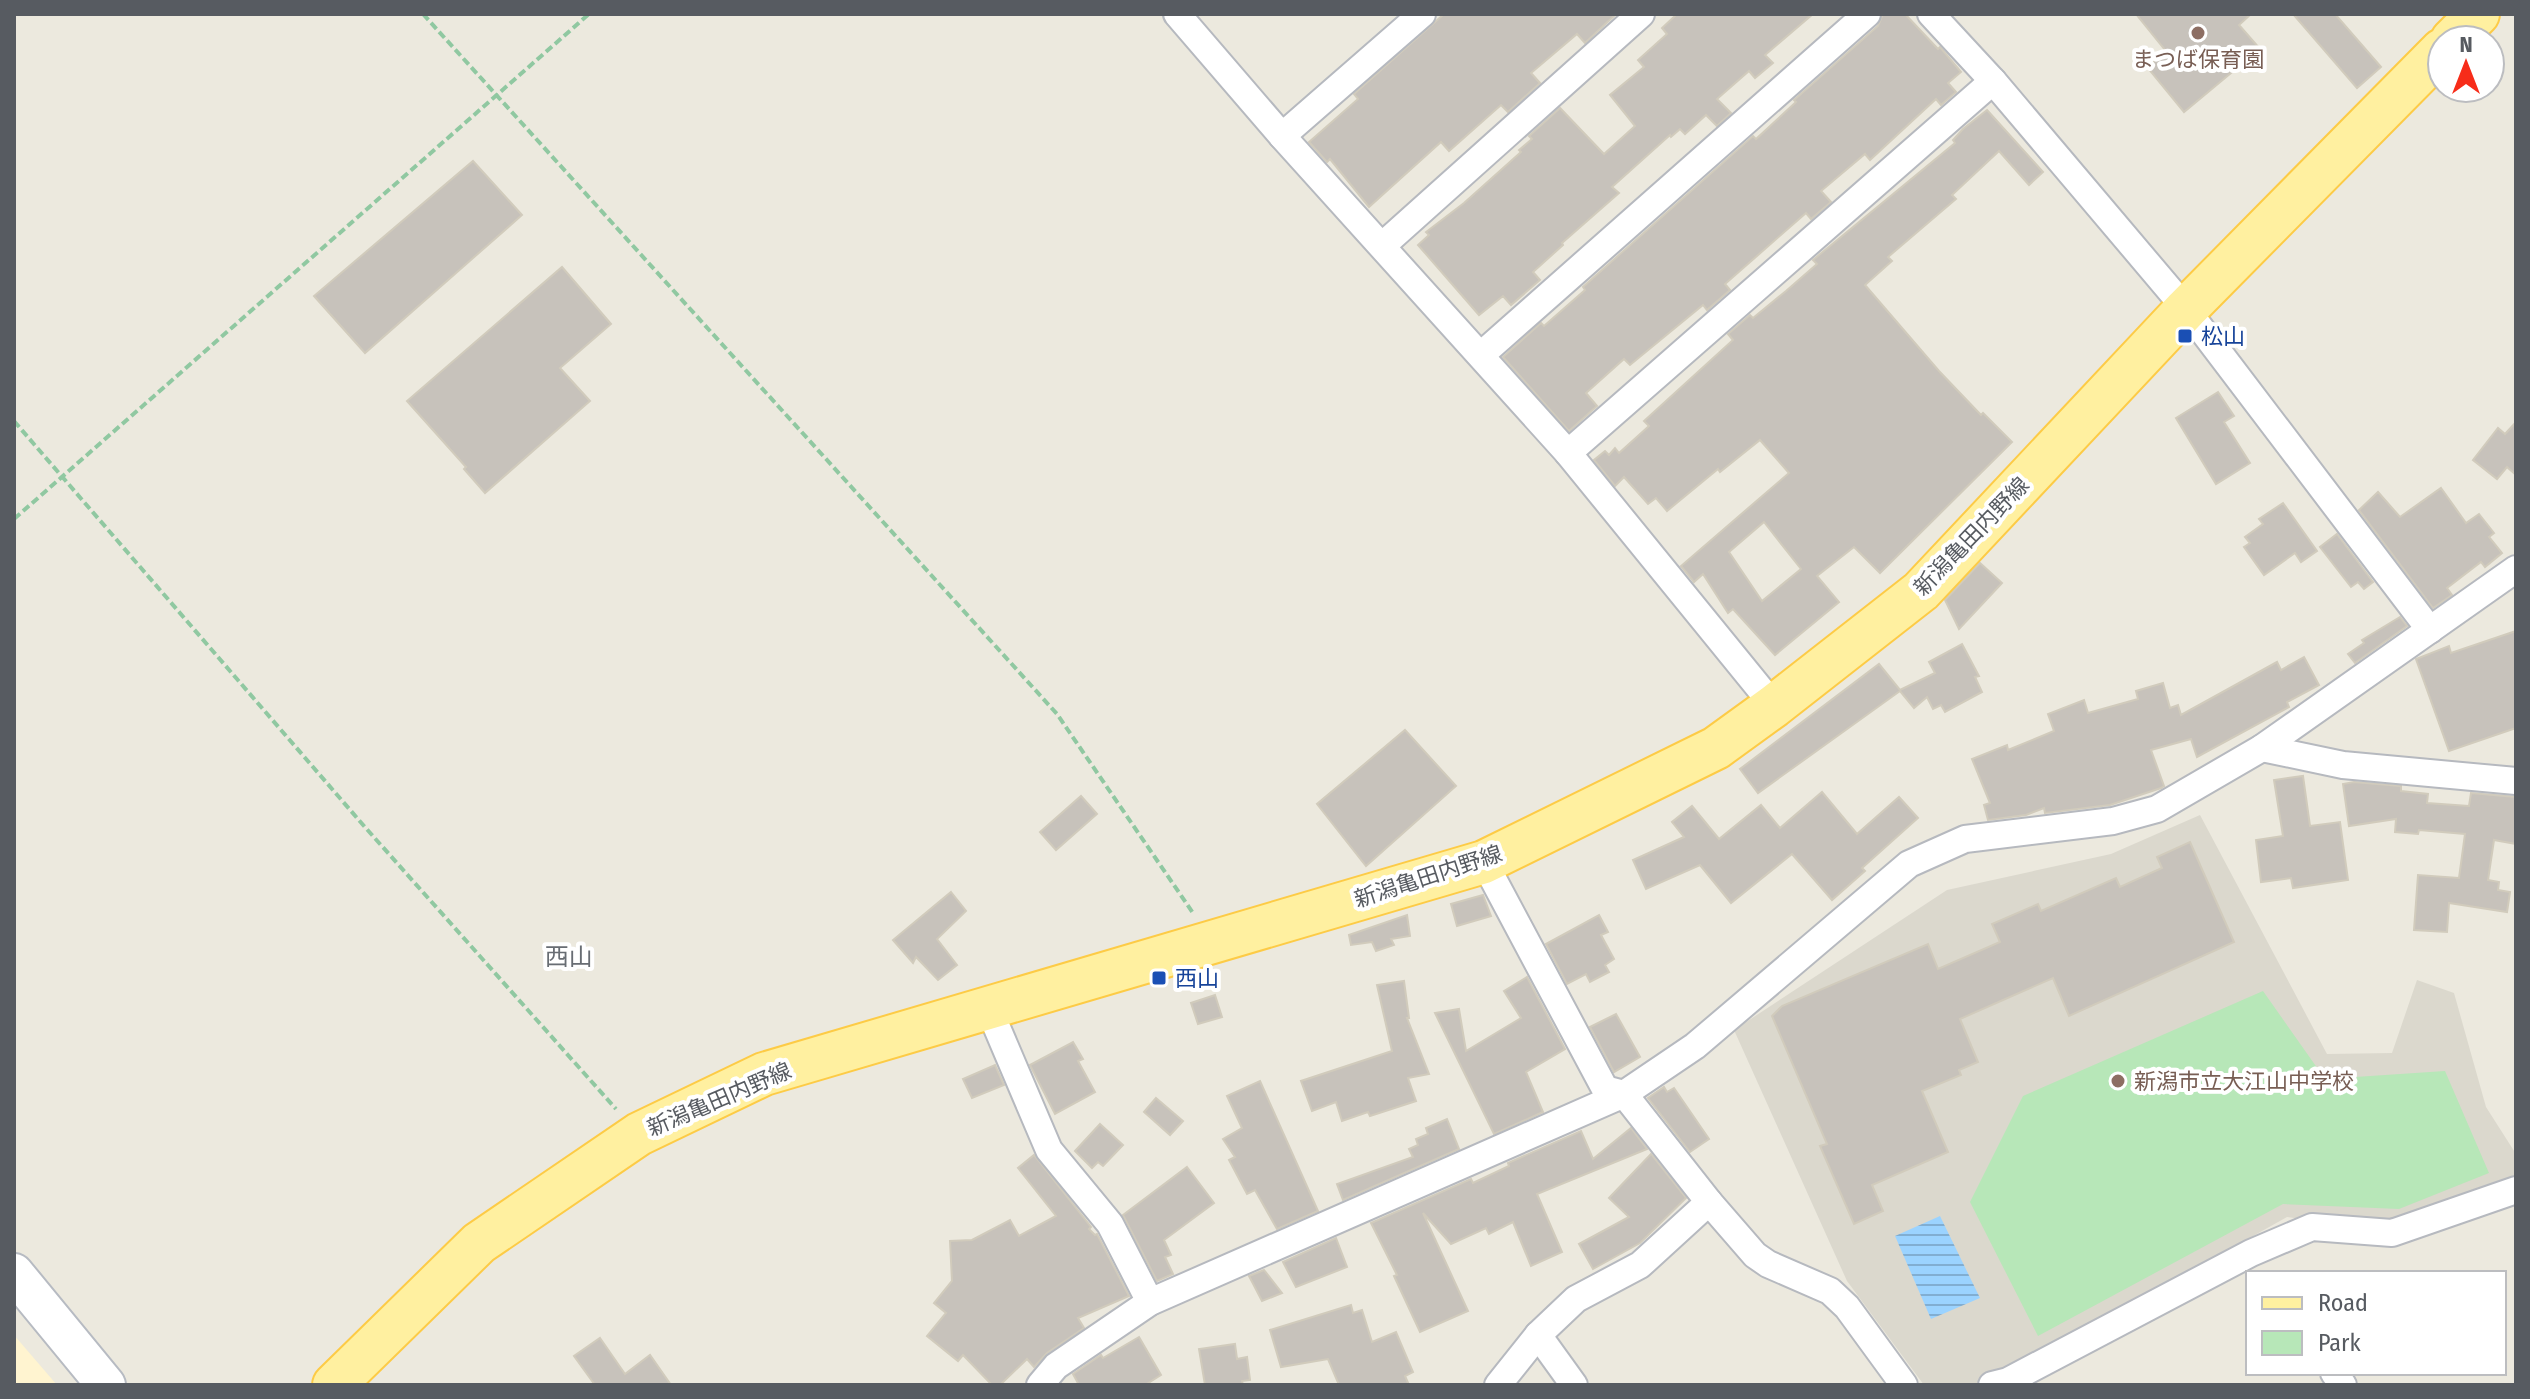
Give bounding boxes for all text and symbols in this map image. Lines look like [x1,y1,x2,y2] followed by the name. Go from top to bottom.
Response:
[2189,24,2207,42] marker: まつば保育園
[2426,24,2506,104] north arrow
[2459,31,2473,58] text: N
[2132,46,2264,73] place label: まつば保育園
[2201,323,2245,350] place label: 松山
[2176,327,2194,345] marker: 松山
[1908,472,2035,601] street label: 新潟亀田内野線
[1351,840,1506,913] street label: 新潟亀田内野線
[545,943,593,971] district label: 西山
[1175,965,1219,992] place label: 西山
[1150,969,1168,987] marker: 西山
[643,1057,795,1142] street label: 新潟亀田内野線
[2134,1068,2354,1095] place label: 新潟市立大江山中学校
[2109,1072,2127,1090] marker: 新潟市立大江山中学校
[2246,1271,2506,1375] legend
[2318,1289,2368,1317] text: Road
[2318,1329,2361,1357] text: Park

